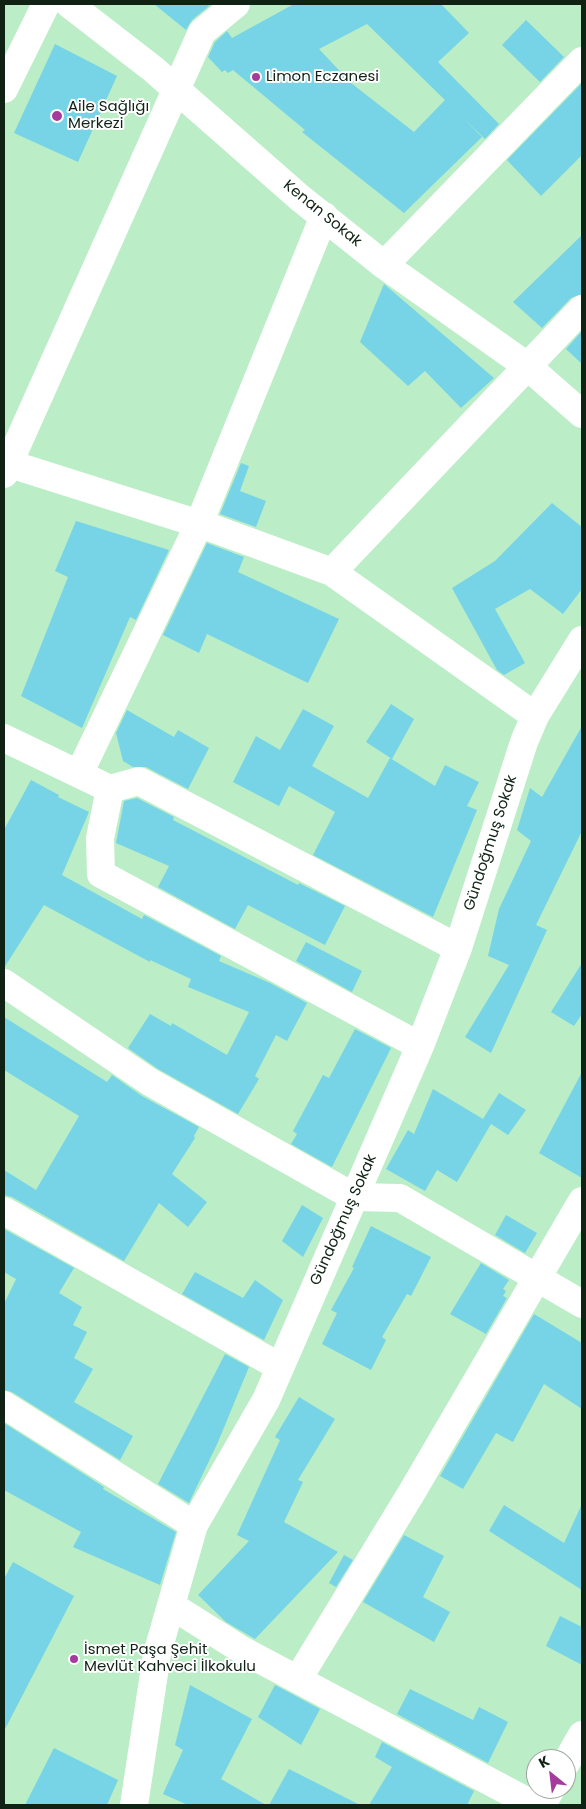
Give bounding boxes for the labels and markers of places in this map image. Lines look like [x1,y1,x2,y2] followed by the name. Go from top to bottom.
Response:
[266,68,379,86] place label: Limon Eczanesi
[250,71,262,83] marker: Limon Eczanesi
[68,98,149,133] place label: Aile Sağlığı Merkezi
[50,109,64,123] marker: Aile Sağlığı Merkezi
[84,1641,256,1676] place label: İsmet Paşa Şehit Mevlüt Kahveci İlkokulu
[68,1653,80,1665] marker: İsmet Paşa Şehit Mevlüt Kahveci İlkokulu

